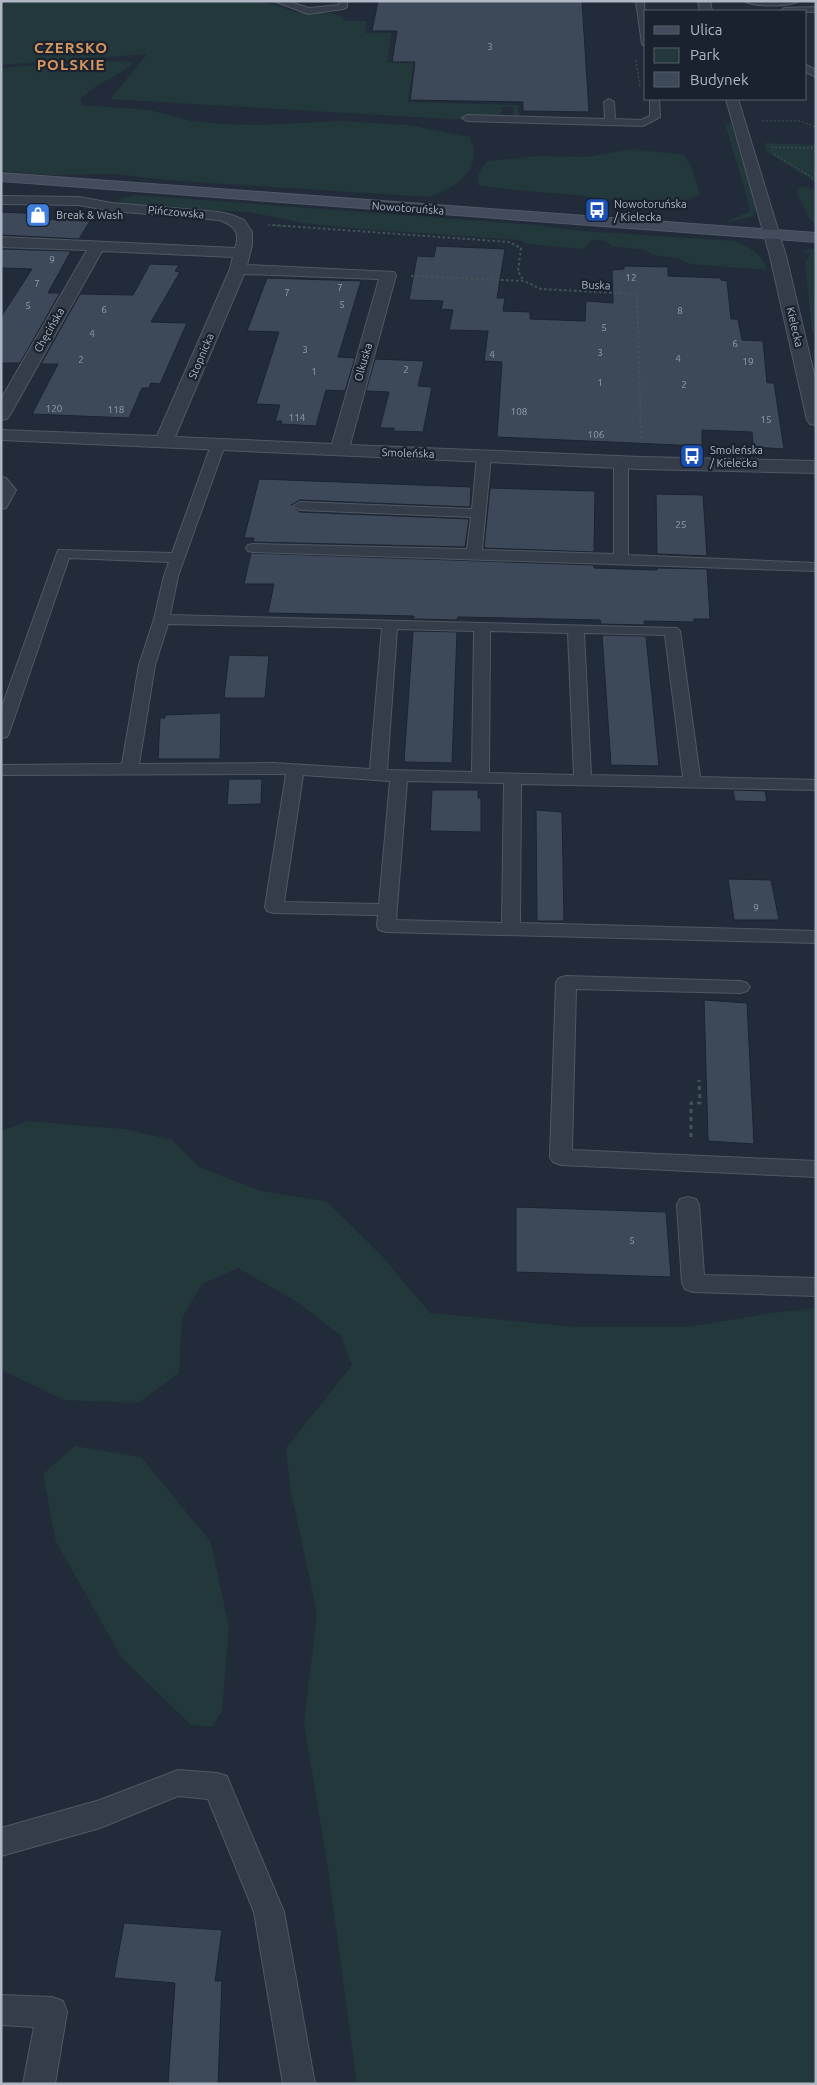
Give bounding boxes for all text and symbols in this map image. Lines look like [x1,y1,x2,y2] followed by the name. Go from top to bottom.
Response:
[644,10,807,100] legend
[690,21,722,38] text: Ulica
[34,39,108,73] district label: CZERSKO POLSKIE
[487,41,493,52] house number: 3
[690,46,720,63] text: Park
[690,71,749,88] text: Budynek
[584,197,610,223] bus stop icon: Nowotoruńska / Kielecka
[613,198,687,223] place label: Nowotoruńska / Kielecka
[371,199,445,217] street label: Nowotoruńska
[25,202,51,228] shop icon: Break & Wash
[147,204,205,220] street label: Pińczowska
[56,209,123,221] place label: Break & Wash
[49,254,55,265] house number: 9
[625,272,637,283] house number: 12
[34,278,40,289] house number: 7
[581,278,611,292] street label: Buska
[337,282,343,293] house number: 7
[284,287,290,298] house number: 7
[339,299,345,310] house number: 5
[25,300,31,311] house number: 5
[101,304,107,315] house number: 6
[677,305,683,316] house number: 8
[32,306,66,354] street label: Chęcińska
[785,306,805,348] street label: Kielecka
[601,322,607,333] house number: 5
[89,328,95,339] house number: 4
[186,331,216,381] street label: Stopnicka
[732,338,738,349] house number: 6
[352,341,374,383] street label: Olkuska
[302,344,308,355] house number: 3
[597,347,603,358] house number: 3
[489,349,495,360] house number: 4
[675,353,681,364] house number: 4
[78,354,84,365] house number: 2
[742,356,754,367] house number: 19
[403,364,409,375] house number: 2
[311,366,317,377] house number: 1
[597,377,603,388] house number: 1
[681,379,687,390] house number: 2
[46,403,63,414] house number: 120
[108,404,125,415] house number: 118
[511,406,528,417] house number: 108
[289,412,306,423] house number: 114
[760,414,772,425] house number: 15
[588,429,605,440] house number: 106
[679,443,705,469] bus stop icon: Smoleńska / Kielecka
[709,444,763,469] place label: Smoleńska / Kielecka
[381,446,435,460] street label: Smoleńska
[675,519,687,530] house number: 25
[753,902,759,913] house number: 9
[629,1235,635,1246] house number: 5

